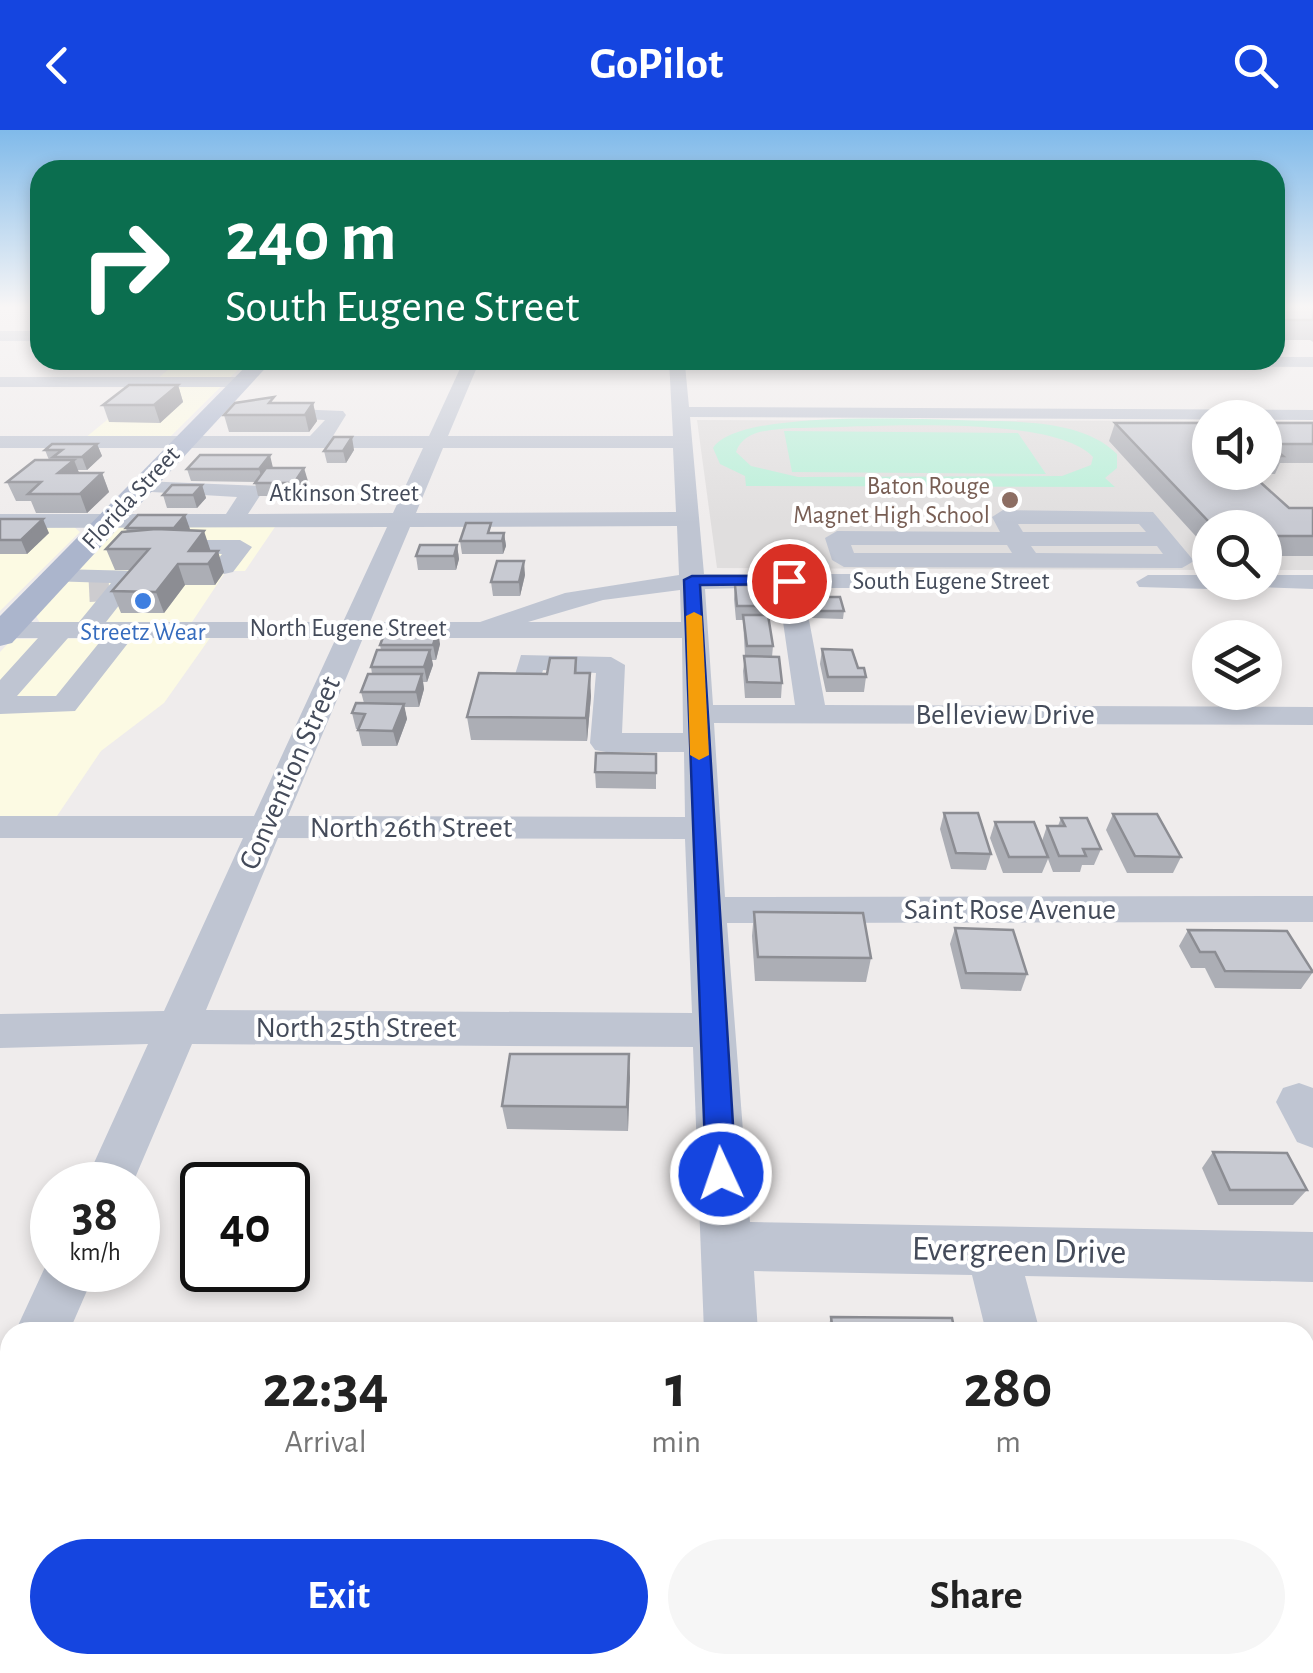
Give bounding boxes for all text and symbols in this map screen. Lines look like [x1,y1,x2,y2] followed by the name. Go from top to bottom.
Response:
[30,38,85,93] icon: back
[1228,38,1283,93] icon: search
[590,42,723,87] text: GoPilot
[60,200,190,330] icon: right
[225,203,397,273] text: 240 m
[225,285,579,330] text: South Eugene Street
[1192,400,1282,710] map controls
[1192,400,1282,490] button: sound
[77,442,185,554] street label: Florida Street
[793,474,990,528] place label: Baton Rouge Magnet High School
[269,481,419,506] street label: Atkinson Street
[999,489,1021,511] marker: Baton Rouge Magnet High School
[1192,510,1282,600] button: search
[747,539,832,624] pin
[762,554,817,609] icon: arrive
[853,569,1049,594] street label: South Eugene Street
[132,590,154,612] marker: Streetz Wear
[249,616,447,641] street label: North Eugene Street
[80,620,206,645] place label: Streetz Wear
[1192,620,1282,710] button: layers
[234,671,346,874] street label: Convention Street
[915,700,1095,730] street label: Belleview Drive
[310,813,513,843] street label: North 26th Street
[904,895,1116,925] street label: Saint Rose Avenue
[255,1013,457,1043] street label: North 25th Street
[669,1122,773,1226] position arrow
[180,1162,310,1292] speed limit sign: 40
[72,1190,118,1240] text: 38
[911,1232,1127,1270] street label: Evergreen Drive
[69,1240,121,1265] text: km/h
[262,1358,389,1418] text: 22:34
[665,1358,687,1418] text: 1
[963,1358,1053,1418] text: 280
[284,1426,367,1458] text: Arrival
[651,1426,701,1458] text: min
[995,1426,1021,1458] text: m
[30,1539,648,1654] button: Exit
[668,1539,1285,1654] button: Share

